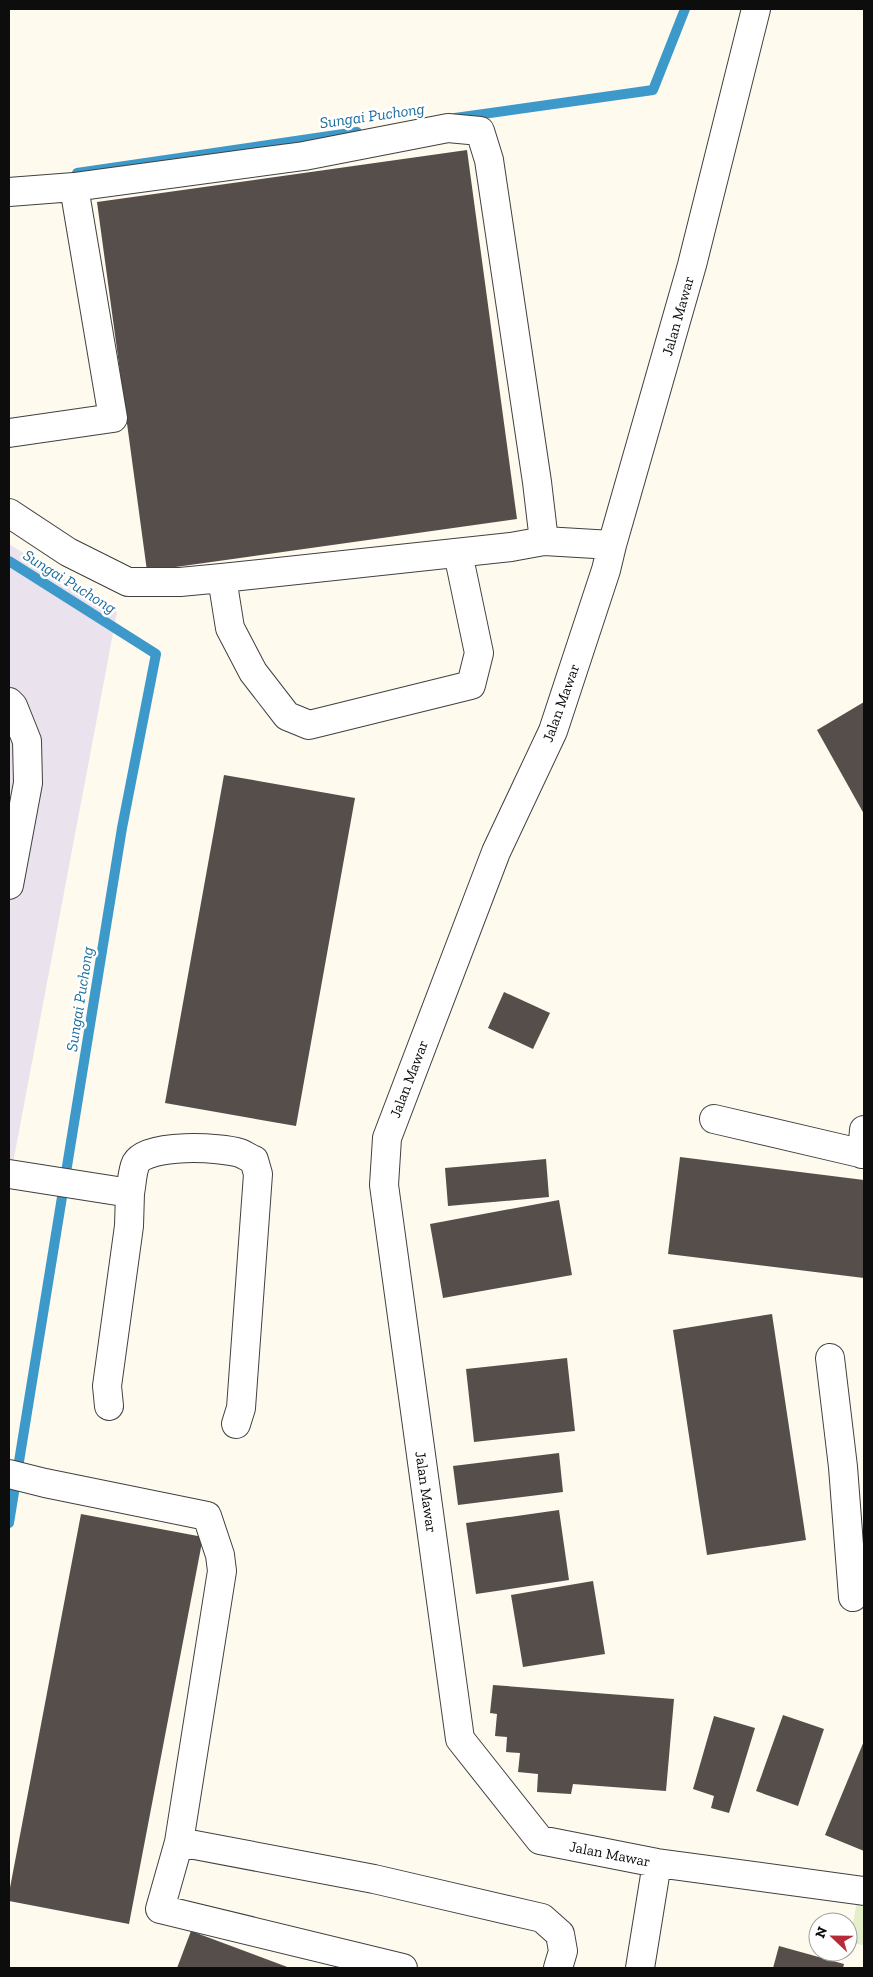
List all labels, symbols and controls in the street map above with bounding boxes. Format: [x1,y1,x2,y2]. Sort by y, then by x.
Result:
water label: Sungai Puchong [318,99,426,132]
street label: Jalan Mawar [658,274,698,358]
water label: Sungai Puchong [20,545,120,618]
street label: Jalan Mawar [539,661,583,745]
water label: Sungai Puchong [62,945,97,1053]
street label: Jalan Mawar [386,1037,432,1121]
street label: Jalan Mawar [411,1450,441,1534]
street label: Jalan Mawar [568,1837,652,1871]
north arrow [808,1912,858,1962]
text: N [812,1924,831,1940]

